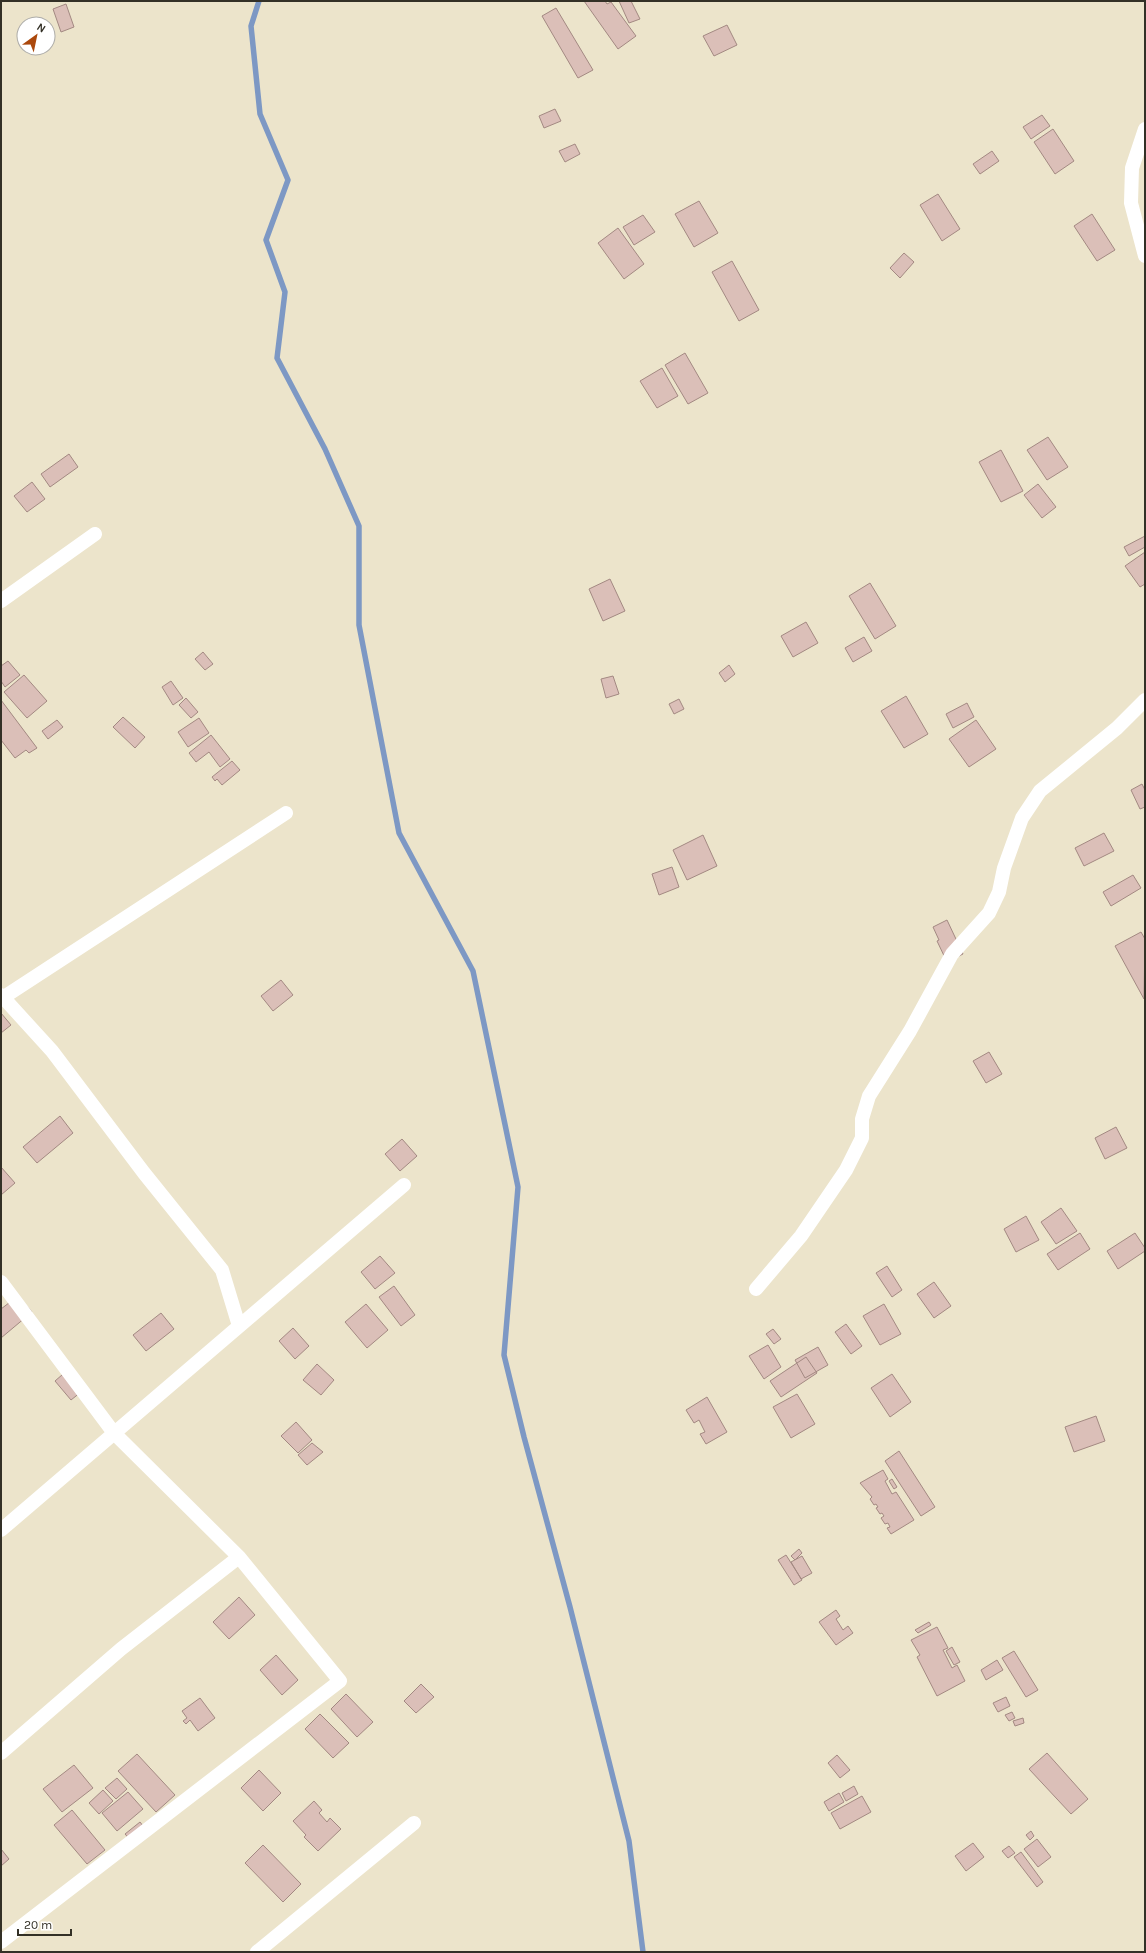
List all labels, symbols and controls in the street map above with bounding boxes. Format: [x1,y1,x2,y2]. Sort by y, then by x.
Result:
north arrow [16,16,56,56]
text: N [34,20,48,36]
scale bar [18,1911,71,1937]
text: 20 m [24,1918,52,1932]

